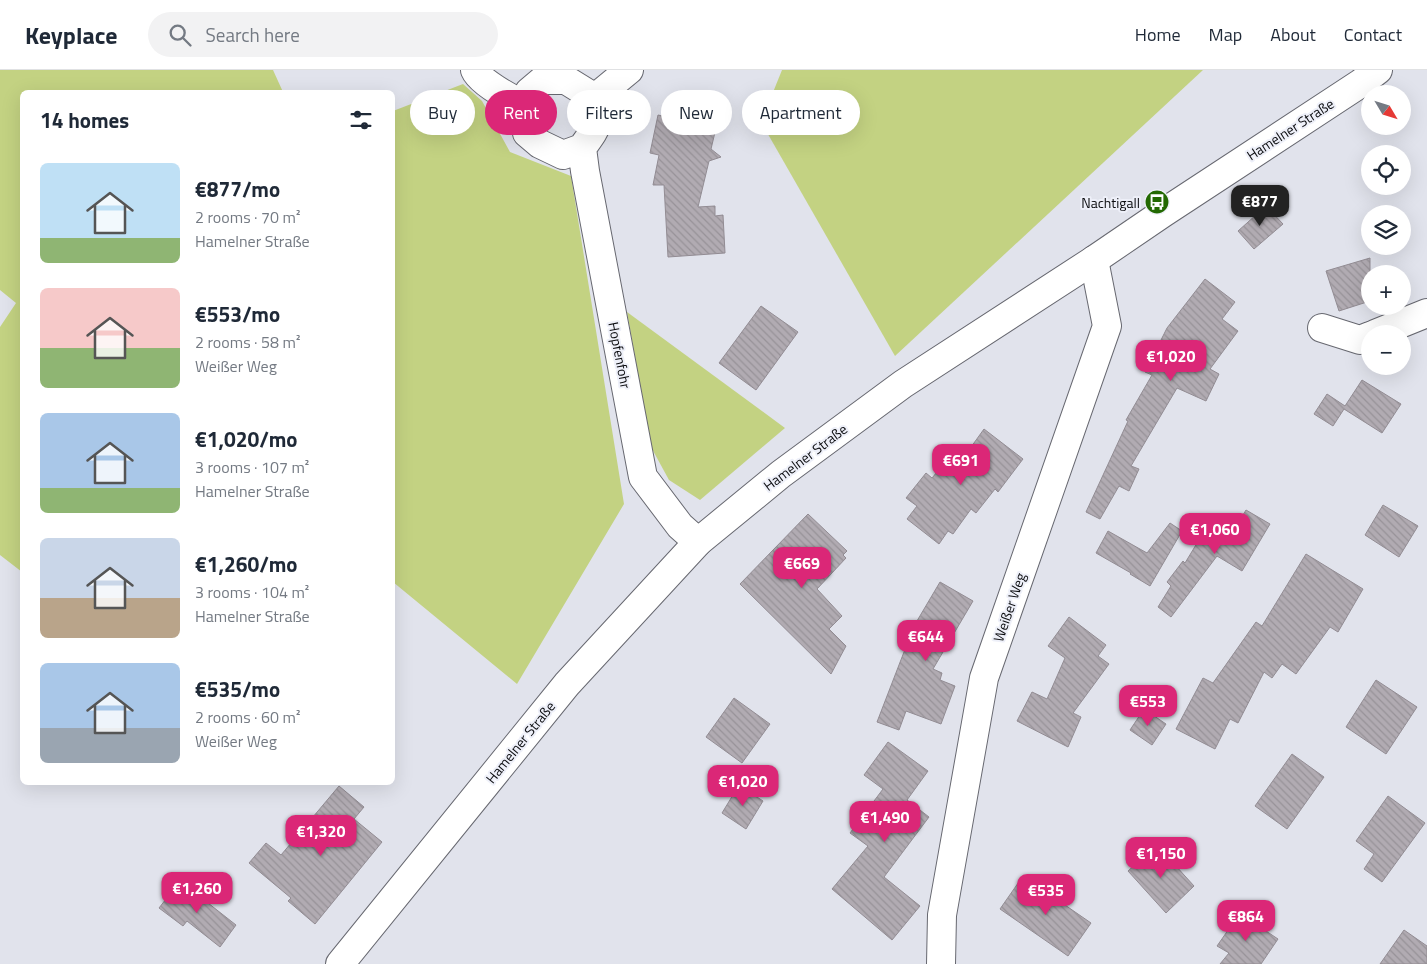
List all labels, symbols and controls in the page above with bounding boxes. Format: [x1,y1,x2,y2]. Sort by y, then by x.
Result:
search box [148,12,498,57]
text: Keyplace [25,17,118,53]
text: Search here [206,20,300,49]
icon: search [166,21,194,49]
text: Home [1135,21,1181,48]
text: Map [1209,21,1242,48]
text: About [1270,21,1316,48]
text: Contact [1344,21,1402,48]
north arrow [1361,85,1411,135]
map controls [1361,85,1411,375]
chip: Buy [410,90,475,135]
chip: Rent [485,90,557,135]
chip: Filters [567,90,651,135]
chip: New [661,90,732,135]
chip: Apartment [742,90,860,135]
street label: Hamelner Straße [1242,93,1338,165]
text: 14 homes [40,104,129,136]
icon: filters [347,106,375,134]
button: locate [1361,145,1411,195]
text: €877/mo [195,173,280,205]
icon: home [80,183,140,243]
pin: €877 [1230,184,1290,227]
bus stop icon: Nachtigall [1144,189,1170,215]
text: €877 [1242,189,1278,213]
place label: Nachtigall [1081,192,1140,213]
text: 2 rooms · 70 m² [195,205,300,229]
button: layers [1361,205,1411,255]
text: Hamelner Straße [195,229,310,253]
button: + [1361,265,1411,315]
text: €553/mo [195,298,280,330]
icon: home [80,308,140,368]
street label: Hopfenfohr [603,320,637,390]
button: − [1361,325,1411,375]
text: 2 rooms · 58 m² [195,330,300,354]
pin: €1,020 [1130,340,1212,382]
text: €1,020 [1146,344,1196,368]
text: Weißer Weg [195,354,277,378]
street label: Hamelner Straße [759,418,851,496]
text: €1,020/mo [195,423,297,455]
icon: home [80,433,140,493]
pin: €691 [931,444,991,486]
text: €691 [943,448,979,472]
text: 3 rooms · 107 m² [195,455,309,479]
text: Hamelner Straße [195,479,310,503]
pin: €1,060 [1174,512,1256,555]
text: €1,060 [1190,517,1240,541]
pin: €669 [772,546,832,589]
text: €1,260/mo [195,548,297,580]
text: €669 [784,551,820,575]
icon: home [80,558,140,618]
street label: Weißer Weg [987,570,1031,644]
text: 3 rooms · 104 m² [195,580,309,604]
text: Hamelner Straße [195,604,310,628]
pin: €644 [896,620,956,662]
text: €644 [908,624,944,648]
text: €535/mo [195,673,280,705]
icon: home [80,683,140,743]
pin: €553 [1118,684,1178,727]
text: €553 [1130,689,1166,713]
street label: Hamelner Straße [480,696,560,788]
text: 2 rooms · 60 m² [195,705,300,729]
text: Weißer Weg [195,729,277,753]
pin: €1,020 [702,764,784,807]
text: €1,020 [718,769,768,793]
pin: €1,490 [844,800,926,843]
text: €1,490 [860,805,910,829]
pin: €1,320 [280,814,362,857]
text: €1,320 [296,819,346,843]
pin: €1,150 [1120,836,1202,879]
text: €1,150 [1136,841,1186,865]
pin: €1,260 [156,872,238,914]
pin: €535 [1016,874,1076,916]
text: €1,260 [172,876,222,900]
text: €535 [1028,878,1064,902]
pin: €864 [1216,900,1276,942]
text: €864 [1228,904,1264,928]

